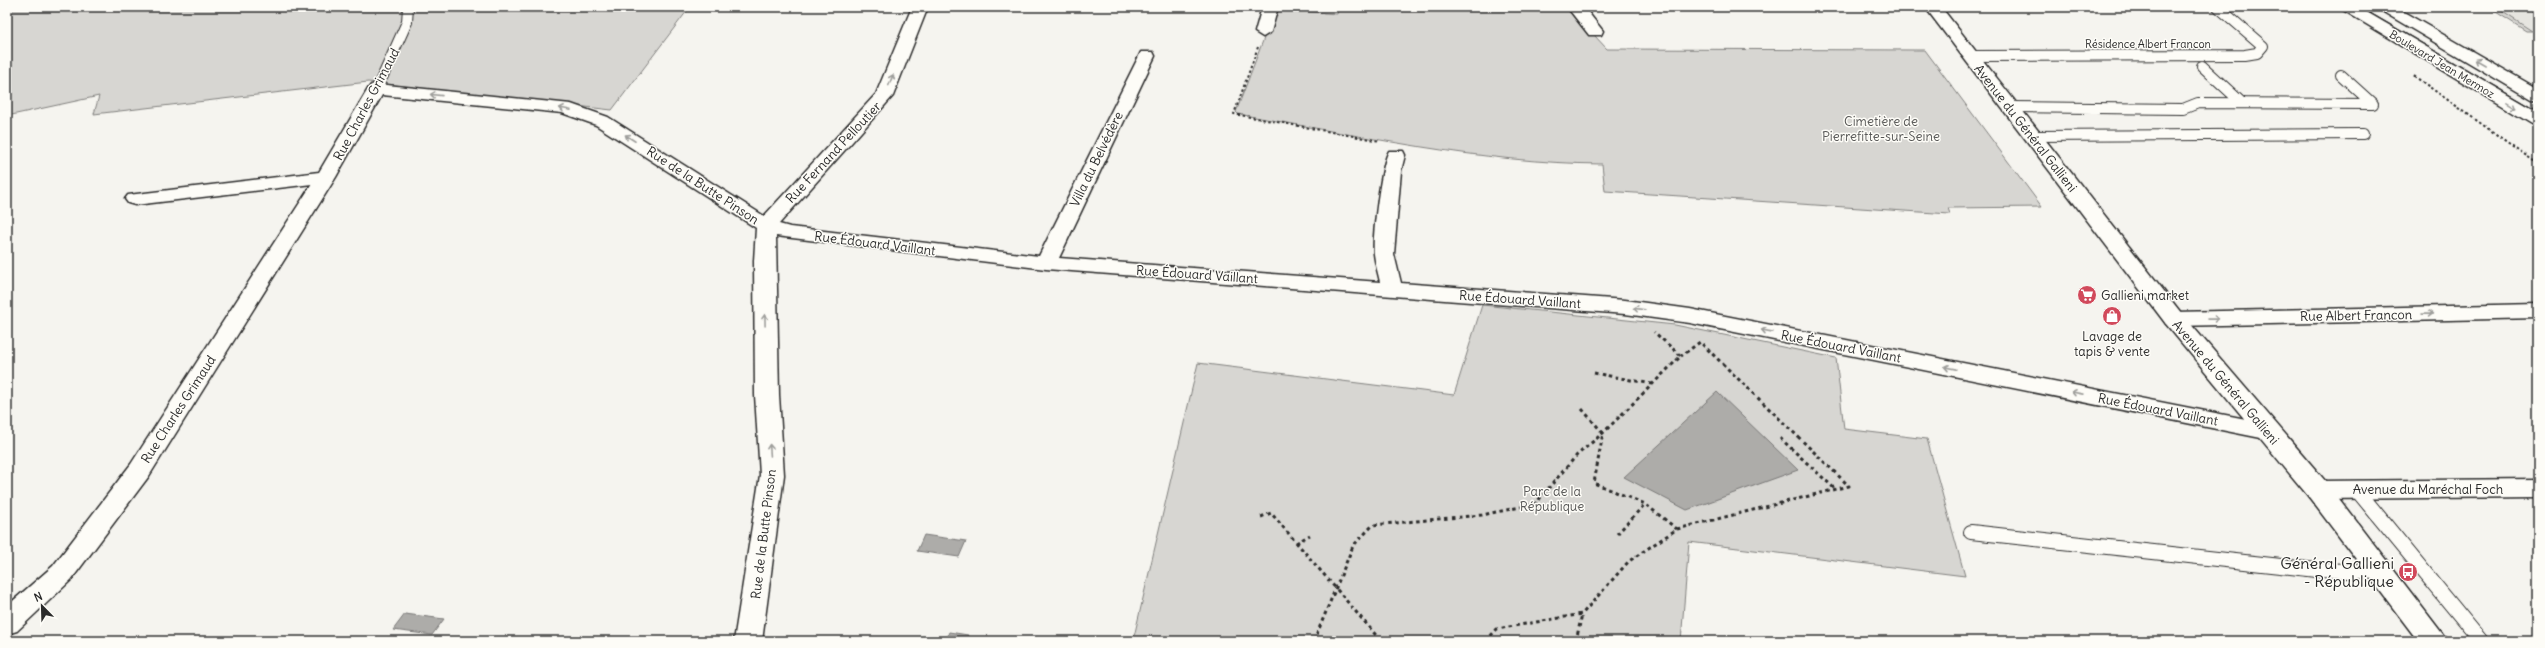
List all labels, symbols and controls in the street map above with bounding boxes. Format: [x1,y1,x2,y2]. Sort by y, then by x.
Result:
street label: Boulevard Jean Mermoz [2387,27,2497,101]
street label: Résidence Albert Francon [2085,37,2211,51]
street label: Rue Charles Grimaud [330,45,403,163]
one-way arrow [2474,58,2486,66]
street label: Avenue du Général Gallieni [1970,61,2081,196]
one-way arrow [888,74,895,86]
one-way arrow [430,91,443,99]
street label: Rue Fernand Pelloutier [782,98,885,207]
one-way arrow [2506,102,2518,110]
one-way arrow [559,104,572,112]
street label: Villa du Belvédère [1066,109,1127,210]
park label: Cimetière de Pierrefitte-sur-Seine [1822,113,1940,145]
one-way arrow [624,134,636,142]
street label: Rue de la Butte Pinson [643,143,763,228]
street label: Rue Édouard Vaillant [813,227,937,259]
street label: Rue Édouard Vaillant [1135,261,1259,287]
supermarket icon: Gallieni market [2076,284,2098,306]
street label: Rue Édouard Vaillant [1458,286,1582,312]
place label: Gallieni market [2101,287,2190,304]
one-way arrow [1633,305,1646,313]
shop icon: Lavage de tapis & vente [2101,305,2123,327]
street label: Rue Albert Francon [2300,306,2413,325]
one-way arrow [2420,310,2433,317]
one-way arrow [761,314,769,327]
one-way arrow [2206,315,2219,322]
street label: Avenue du Général Gallieni [2168,317,2283,448]
street label: Rue Édouard Vaillant [1779,326,1903,367]
one-way arrow [1761,327,1774,335]
place label: Lavage de tapis & vente [2074,328,2150,360]
street label: Rue Charles Grimaud [137,352,220,466]
one-way arrow [1944,363,1957,371]
one-way arrow [2071,389,2084,397]
street label: Rue Édouard Vaillant [2096,389,2220,430]
one-way arrow [767,444,774,457]
street label: Rue de la Butte Pinson [747,468,780,600]
street label: Avenue du Maréchal Foch [2353,481,2504,498]
park label: Parc de la République [1520,483,1584,515]
place label: Général Gallieni - République [2280,553,2394,591]
bus stop icon: Général Gallieni - République [2397,561,2419,583]
north arrow [22,586,62,626]
text: N [32,589,44,605]

